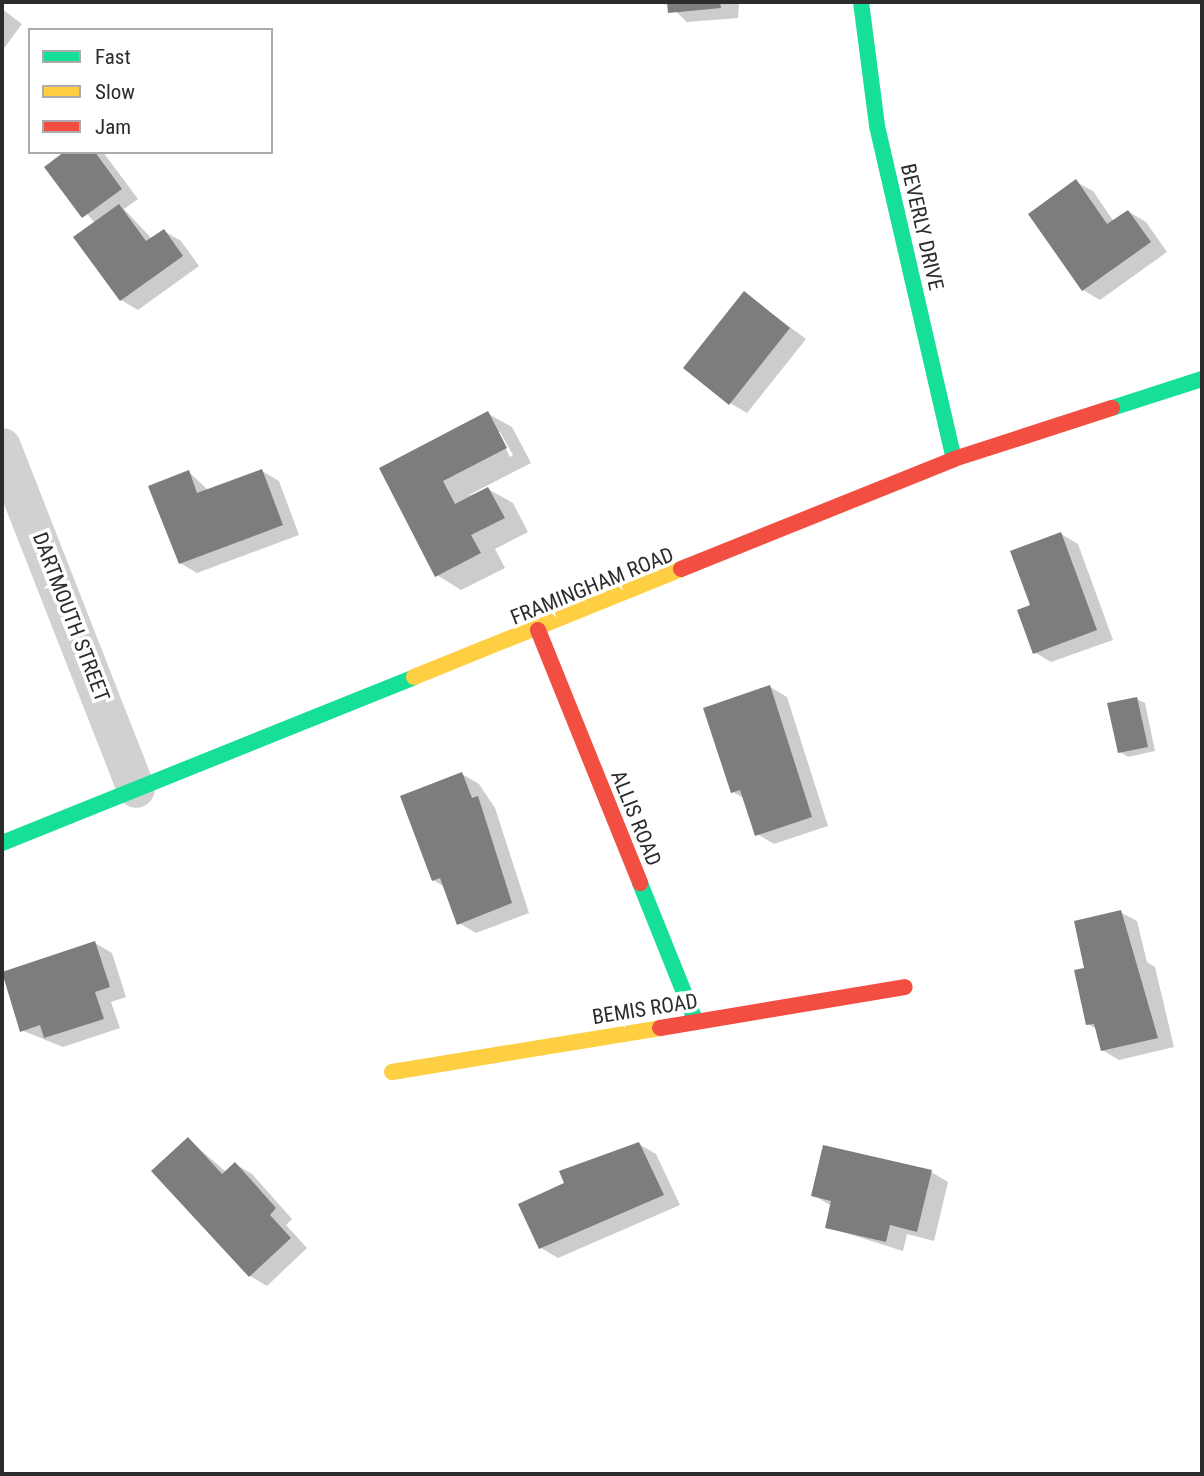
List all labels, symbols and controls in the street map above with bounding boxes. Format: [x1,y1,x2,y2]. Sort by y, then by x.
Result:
legend [28,28,273,154]
text: Fast [95,45,131,69]
text: Slow [95,80,135,104]
text: Jam [95,115,131,139]
street label: BEVERLY DRIVE [895,161,949,293]
street label: DARTMOUTH STREET [27,529,115,705]
street label: FRAMINGHAM ROAD [507,542,677,630]
street label: ALLIS ROAD [605,767,667,869]
street label: BEMIS ROAD [590,988,700,1030]

